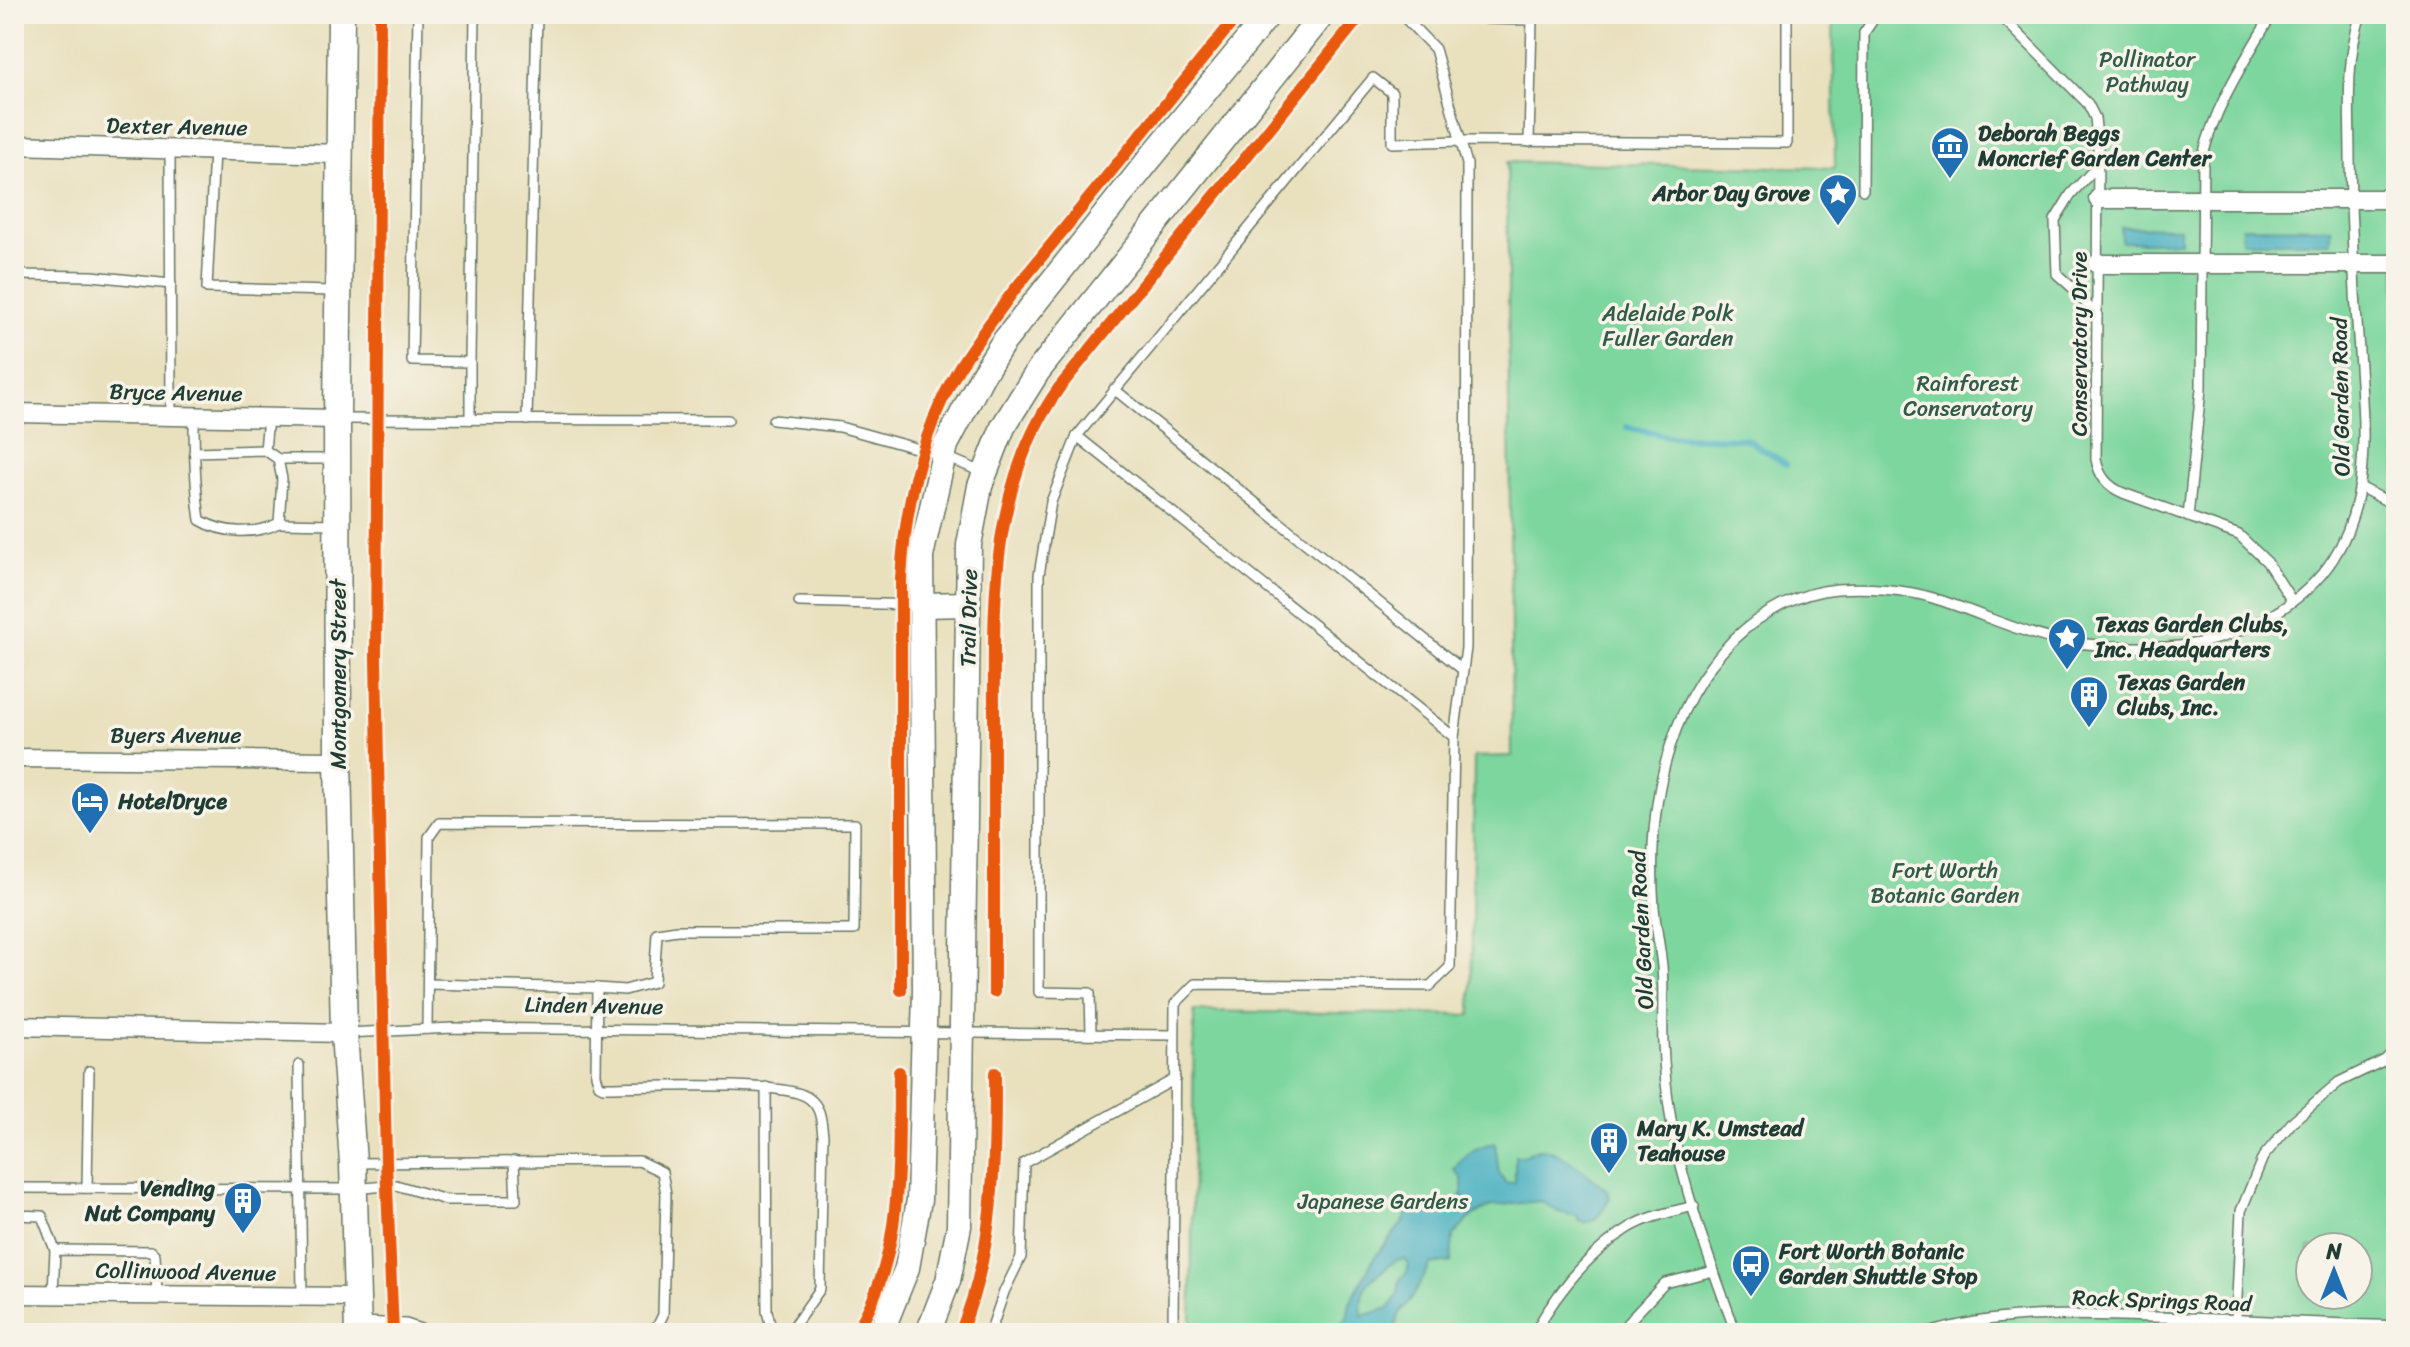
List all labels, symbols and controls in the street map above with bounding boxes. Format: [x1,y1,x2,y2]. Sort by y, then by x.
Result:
park label: Pollinator Pathway [2099,40,2197,104]
street label: Dexter Avenue [106,106,248,147]
place label: Deborah Beggs Moncrief Garden Center [1977,114,2213,178]
museum icon: Deborah Beggs Moncrief Garden Center [1929,125,1971,180]
place icon: Arbor Day Grove [1817,172,1859,227]
place label: Arbor Day Grove [1651,174,1811,213]
street label: Conservatory Drive [2060,251,2099,436]
park label: Adelaide Polk Fuller Garden [1601,294,1734,358]
street label: Old Garden Road [2320,316,2361,477]
park label: Rainforest Conservatory [1903,364,2033,428]
street label: Bryce Avenue [109,372,243,413]
street label: Trail Drive [948,569,989,667]
street label: Montgomery Street [319,578,358,769]
place label: Texas Garden Clubs, Inc. Headquarters [2094,605,2289,669]
place icon: Texas Garden Clubs, Inc. Headquarters [2046,616,2088,671]
place label: Texas Garden Clubs, Inc. [2116,663,2245,727]
building icon: Texas Garden Clubs, Inc. [2068,674,2110,729]
street label: Byers Avenue [110,716,242,755]
hotel icon: HotelDryce [69,780,111,835]
place label: HotelDryce [117,782,228,821]
street label: Old Garden Road [1618,848,1665,1010]
park label: Fort Worth Botanic Garden [1871,851,2020,915]
street label: Linden Avenue [524,985,664,1026]
place label: Mary K. Umstead Teahouse [1636,1109,1805,1173]
building icon: Mary K. Umstead Teahouse [1588,1120,1630,1175]
place label: Vending Nut Company [84,1169,216,1233]
building icon: Vending Nut Company [222,1180,264,1235]
park label: Japanese Gardens [1297,1182,1469,1221]
north arrow [2294,1231,2374,1311]
place label: Fort Worth Botanic Garden Shuttle Stop [1778,1232,1978,1296]
text: N [2325,1232,2342,1271]
bus stop icon: Fort Worth Botanic Garden Shuttle Stop [1730,1243,1772,1298]
street label: Collinwood Avenue [95,1250,277,1293]
street label: Rock Springs Road [2072,1278,2254,1323]

